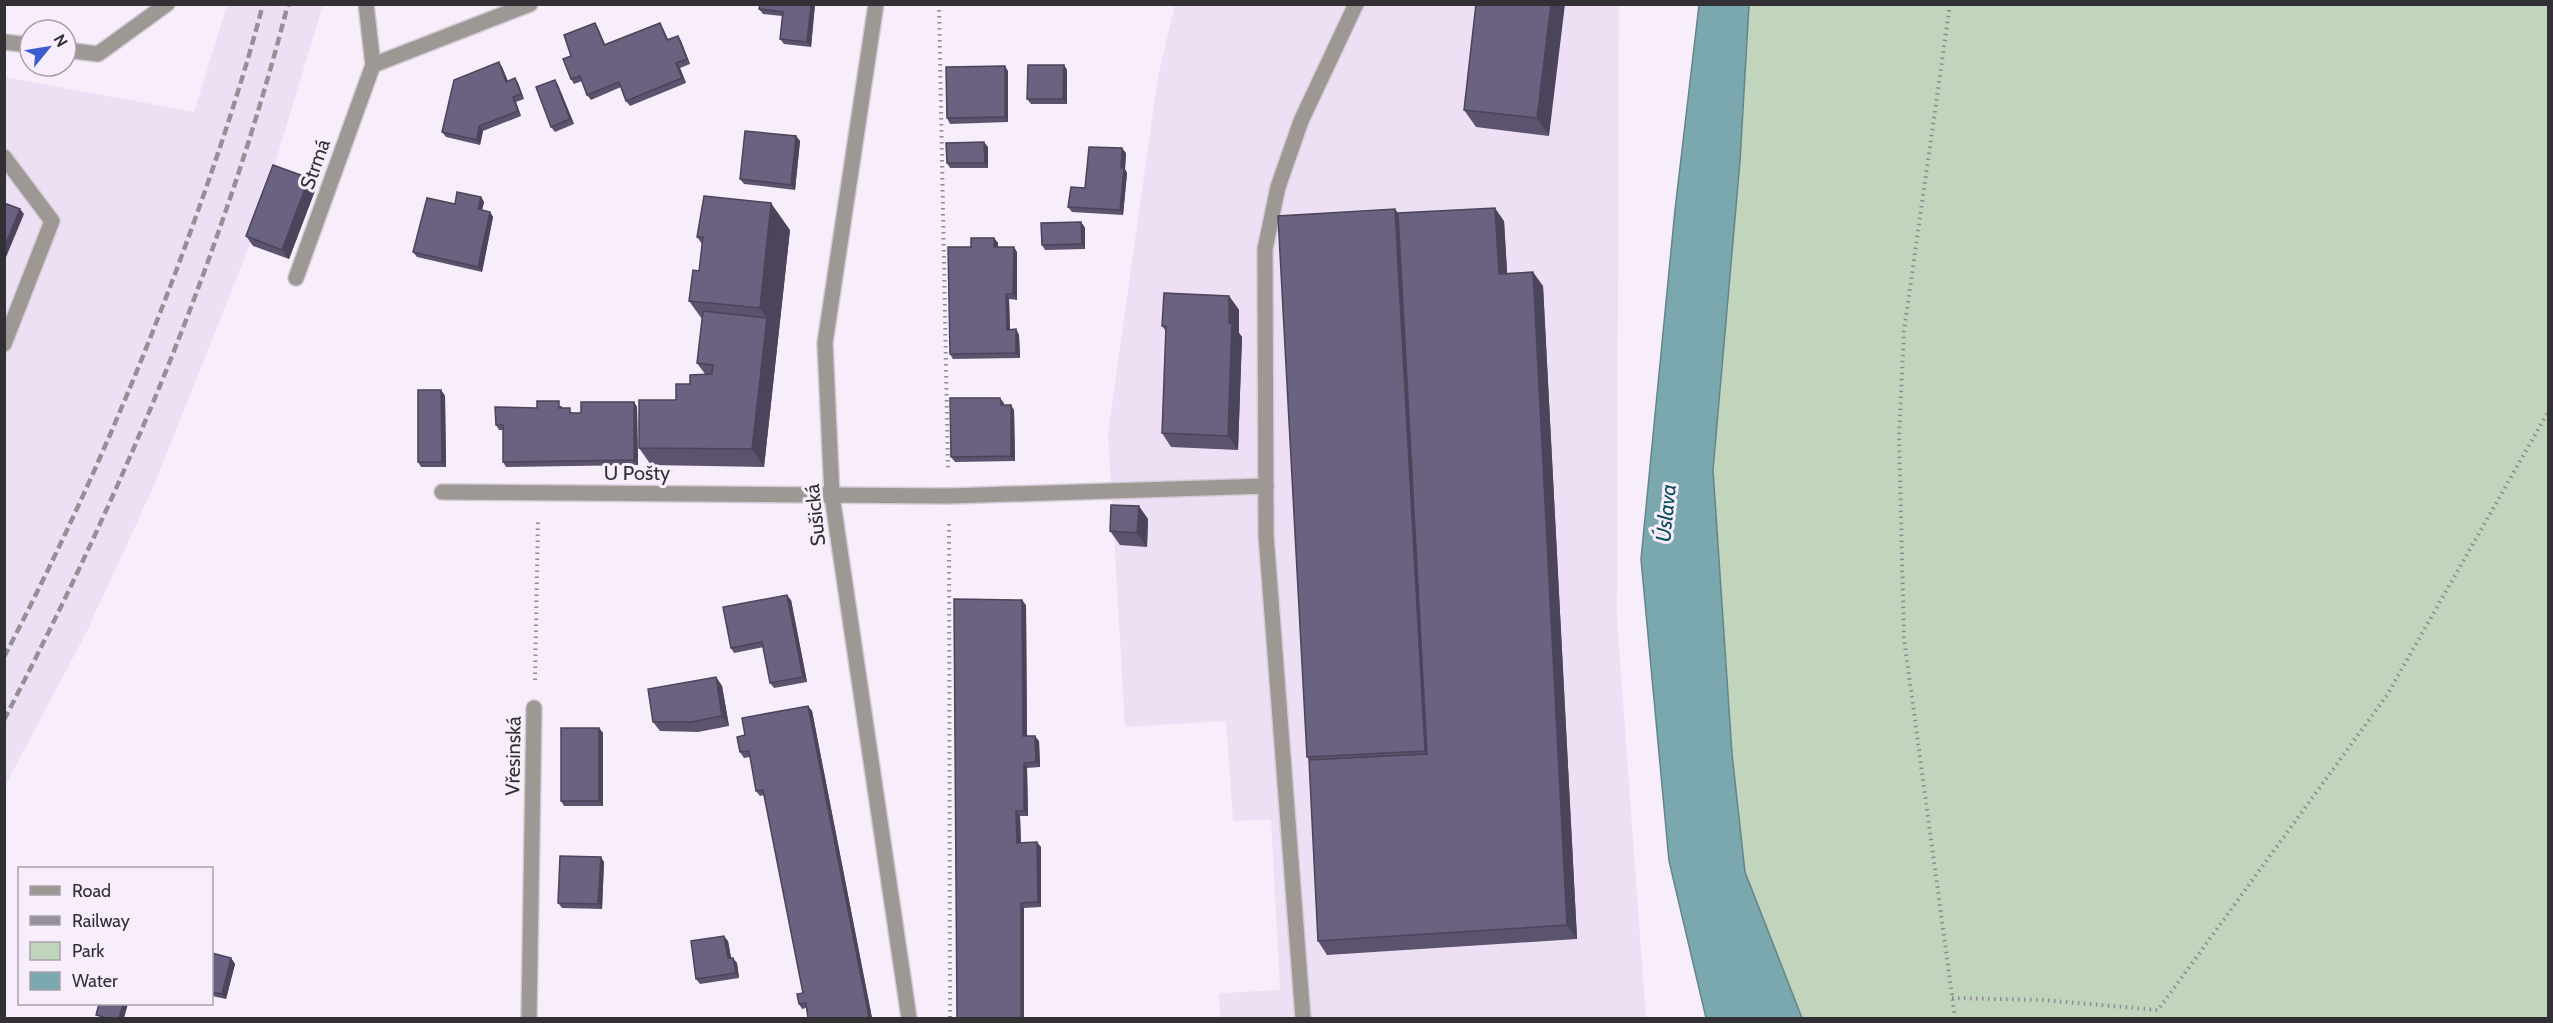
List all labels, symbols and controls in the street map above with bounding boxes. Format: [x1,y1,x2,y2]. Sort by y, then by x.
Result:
north arrow [18,18,78,78]
text: N [50,31,72,50]
street label: Strmá [295,135,335,192]
street label: U Pošty [604,461,670,485]
street label: Sušická [800,482,830,547]
water label: Úslava [1649,482,1681,543]
street label: Vřesinská [500,716,526,796]
legend [18,867,213,1005]
text: Road [72,880,111,902]
text: Railway [72,910,130,932]
text: Park [72,940,105,962]
text: Water [72,970,118,992]

